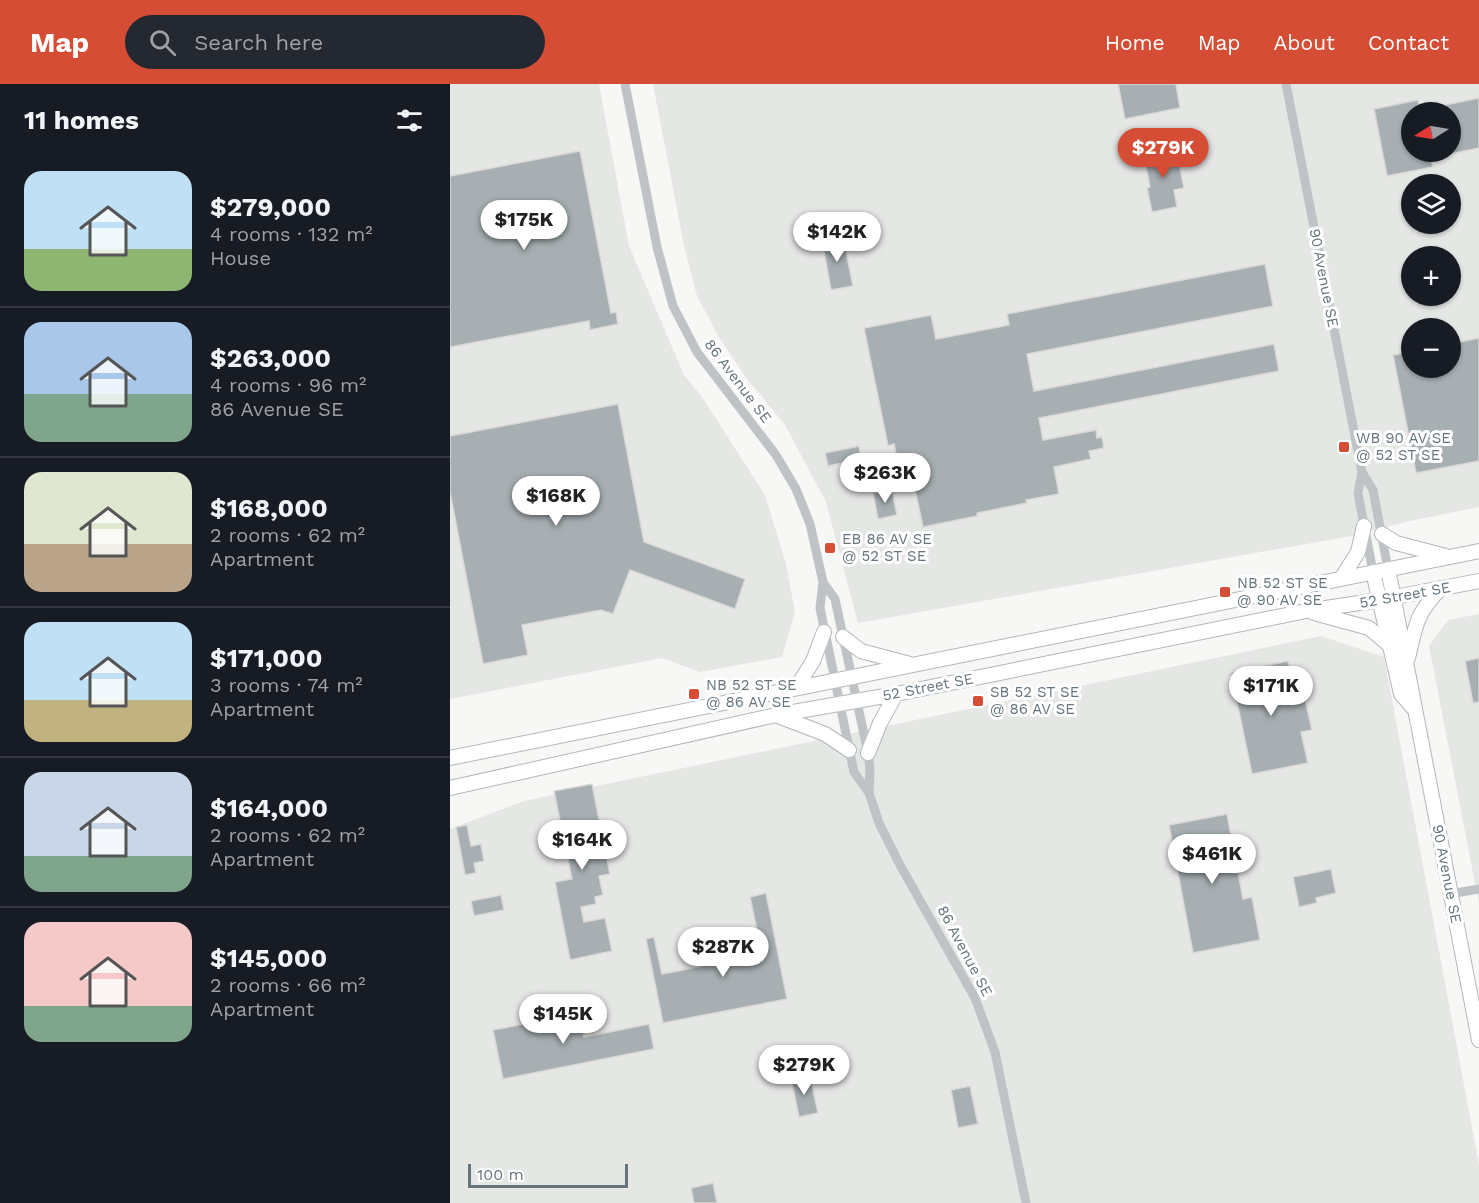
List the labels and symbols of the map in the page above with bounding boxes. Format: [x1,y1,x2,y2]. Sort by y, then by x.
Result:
north arrow [1401,102,1461,162]
pin: $279K [1121,128,1205,179]
pin: $175K [482,200,566,251]
pin: $142K [795,212,879,263]
street label: 90 Avenue SE [1306,227,1342,329]
street label: 86 Avenue SE [701,336,775,426]
place label: WB 90 AV SE @ 52 ST SE [1356,429,1451,464]
marker: WB 90 AV SE @ 52 ST SE [1337,440,1351,454]
pin: $263K [843,453,927,504]
pin: $168K [514,476,598,527]
place label: EB 86 AV SE @ 52 ST SE [842,530,932,565]
marker: EB 86 AV SE @ 52 ST SE [823,541,837,555]
place label: NB 52 ST SE @ 90 AV SE [1237,574,1328,609]
street label: 52 Street SE [1358,578,1452,612]
marker: NB 52 ST SE @ 90 AV SE [1218,585,1232,599]
pin: $171K [1229,666,1313,717]
street label: 52 Street SE [881,669,975,705]
place label: NB 52 ST SE @ 86 AV SE [706,676,797,711]
place label: SB 52 ST SE @ 86 AV SE [990,683,1079,718]
marker: NB 52 ST SE @ 86 AV SE [687,687,701,701]
marker: SB 52 ST SE @ 86 AV SE [971,694,985,708]
pin: $164K [540,820,624,871]
street label: 90 Avenue SE [1429,823,1465,925]
pin: $461K [1170,834,1254,885]
street label: 86 Avenue SE [934,903,996,999]
pin: $287K [681,927,765,978]
pin: $145K [521,994,605,1045]
pin: $279K [762,1045,846,1096]
scale bar [468,1161,628,1188]

